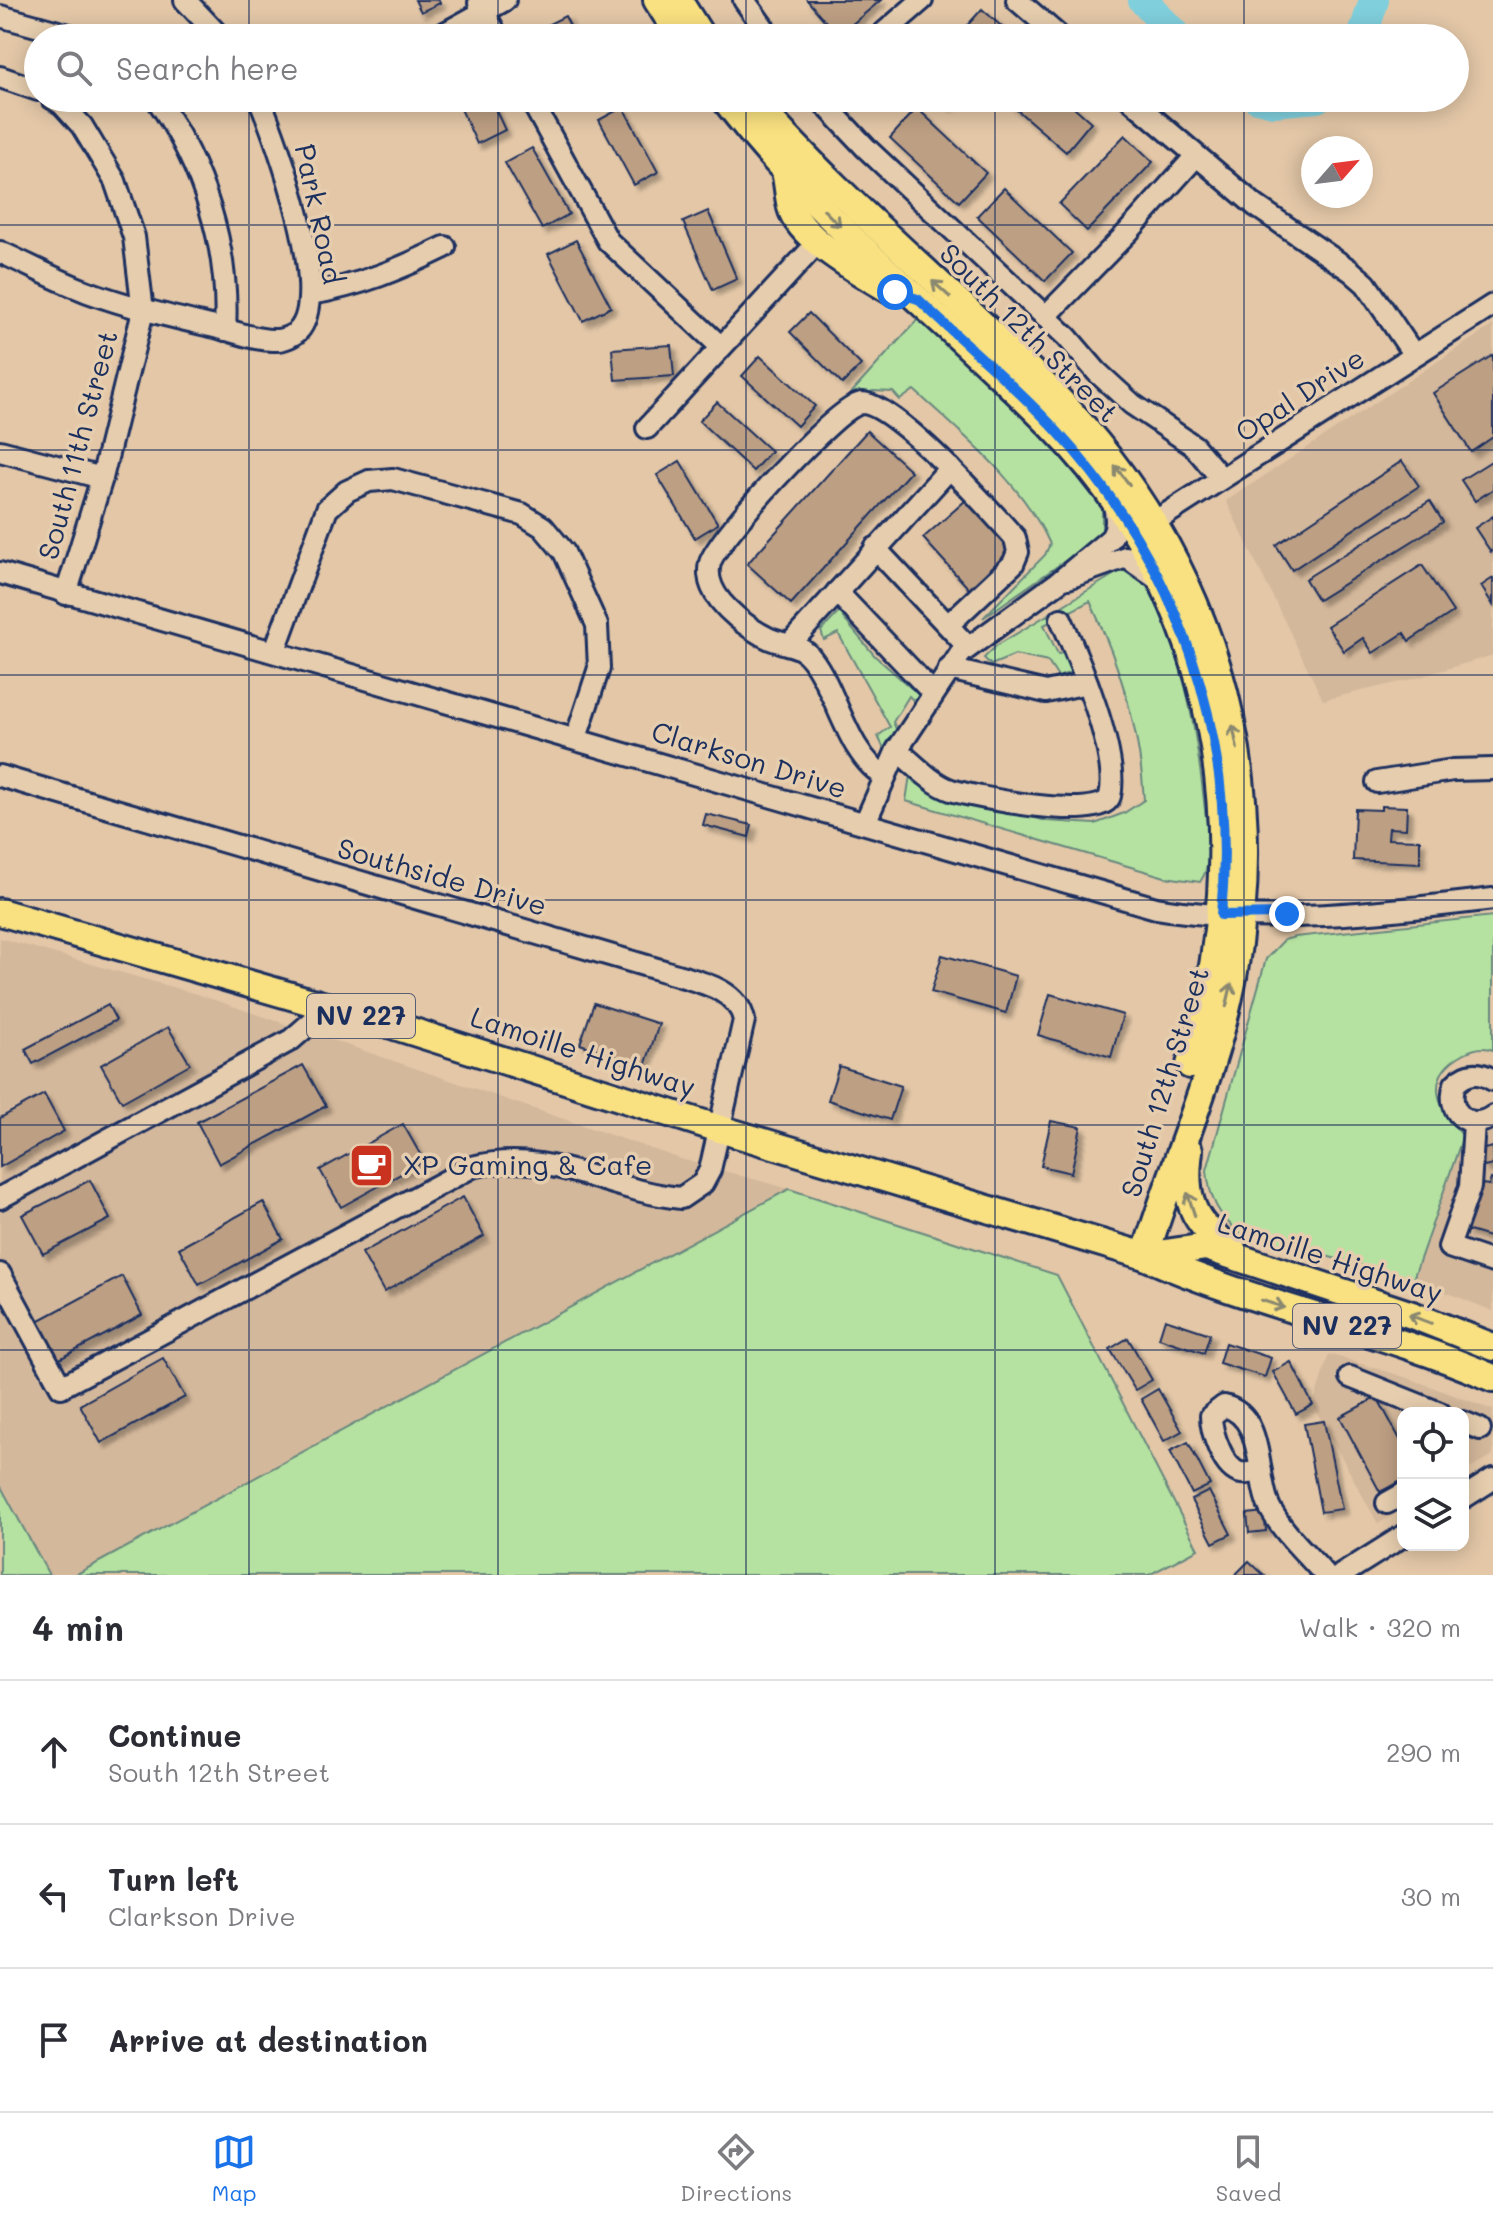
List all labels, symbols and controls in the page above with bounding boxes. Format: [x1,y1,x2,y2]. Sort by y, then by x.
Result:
search box [24,24,1469,112]
icon: search [52,46,96,90]
text: Search here [116,48,299,88]
north arrow [1301,136,1373,208]
street label: Park Road [288,141,352,287]
one-way arrow [822,208,841,227]
street label: South 12th Street [932,235,1127,430]
route start [877,274,913,310]
one-way arrow [931,279,951,298]
street label: South 11th Street [29,326,125,563]
street label: Opal Drive [1228,339,1371,449]
one-way arrow [1114,465,1131,486]
street label: Clarkson Drive [647,712,851,806]
one-way arrow [1227,725,1242,750]
street label: Southside Drive [333,829,551,923]
route end [1269,896,1305,932]
street label: South 12th Street [1112,962,1216,1201]
one-way arrow [1222,983,1237,1008]
road number: NV 227 [307,994,415,1038]
street label: Lamoille Highway [466,998,700,1104]
cafe icon: XP Gaming & Cafe [348,1141,396,1189]
place label: XP Gaming & Cafe [403,1146,652,1182]
one-way arrow [1183,1192,1198,1218]
street label: Lamoille Highway [1213,1204,1447,1310]
one-way arrow [1260,1298,1285,1313]
road number: NV 227 [1293,1304,1401,1348]
one-way arrow [1408,1310,1433,1325]
map controls [1397,1407,1469,1551]
button: locate [1397,1407,1469,1479]
button: layers [1397,1479,1469,1551]
text: 4 min [32,1605,124,1650]
text: Walk · 320 m [1299,1610,1461,1644]
text: Continue [108,1715,241,1755]
icon: ahead [32,1730,76,1774]
text: 290 m [1386,1735,1461,1769]
text: South 12th Street [108,1755,330,1789]
text: Turn left [108,1859,239,1899]
icon: left [32,1874,76,1918]
text: 30 m [1401,1879,1461,1913]
text: Clarkson Drive [108,1899,296,1933]
icon: arrive [32,2018,76,2062]
text: Arrive at destination [108,2020,428,2060]
tab: Map [212,2130,257,2207]
tab: Directions [680,2130,792,2207]
tab: Saved [1216,2130,1281,2207]

